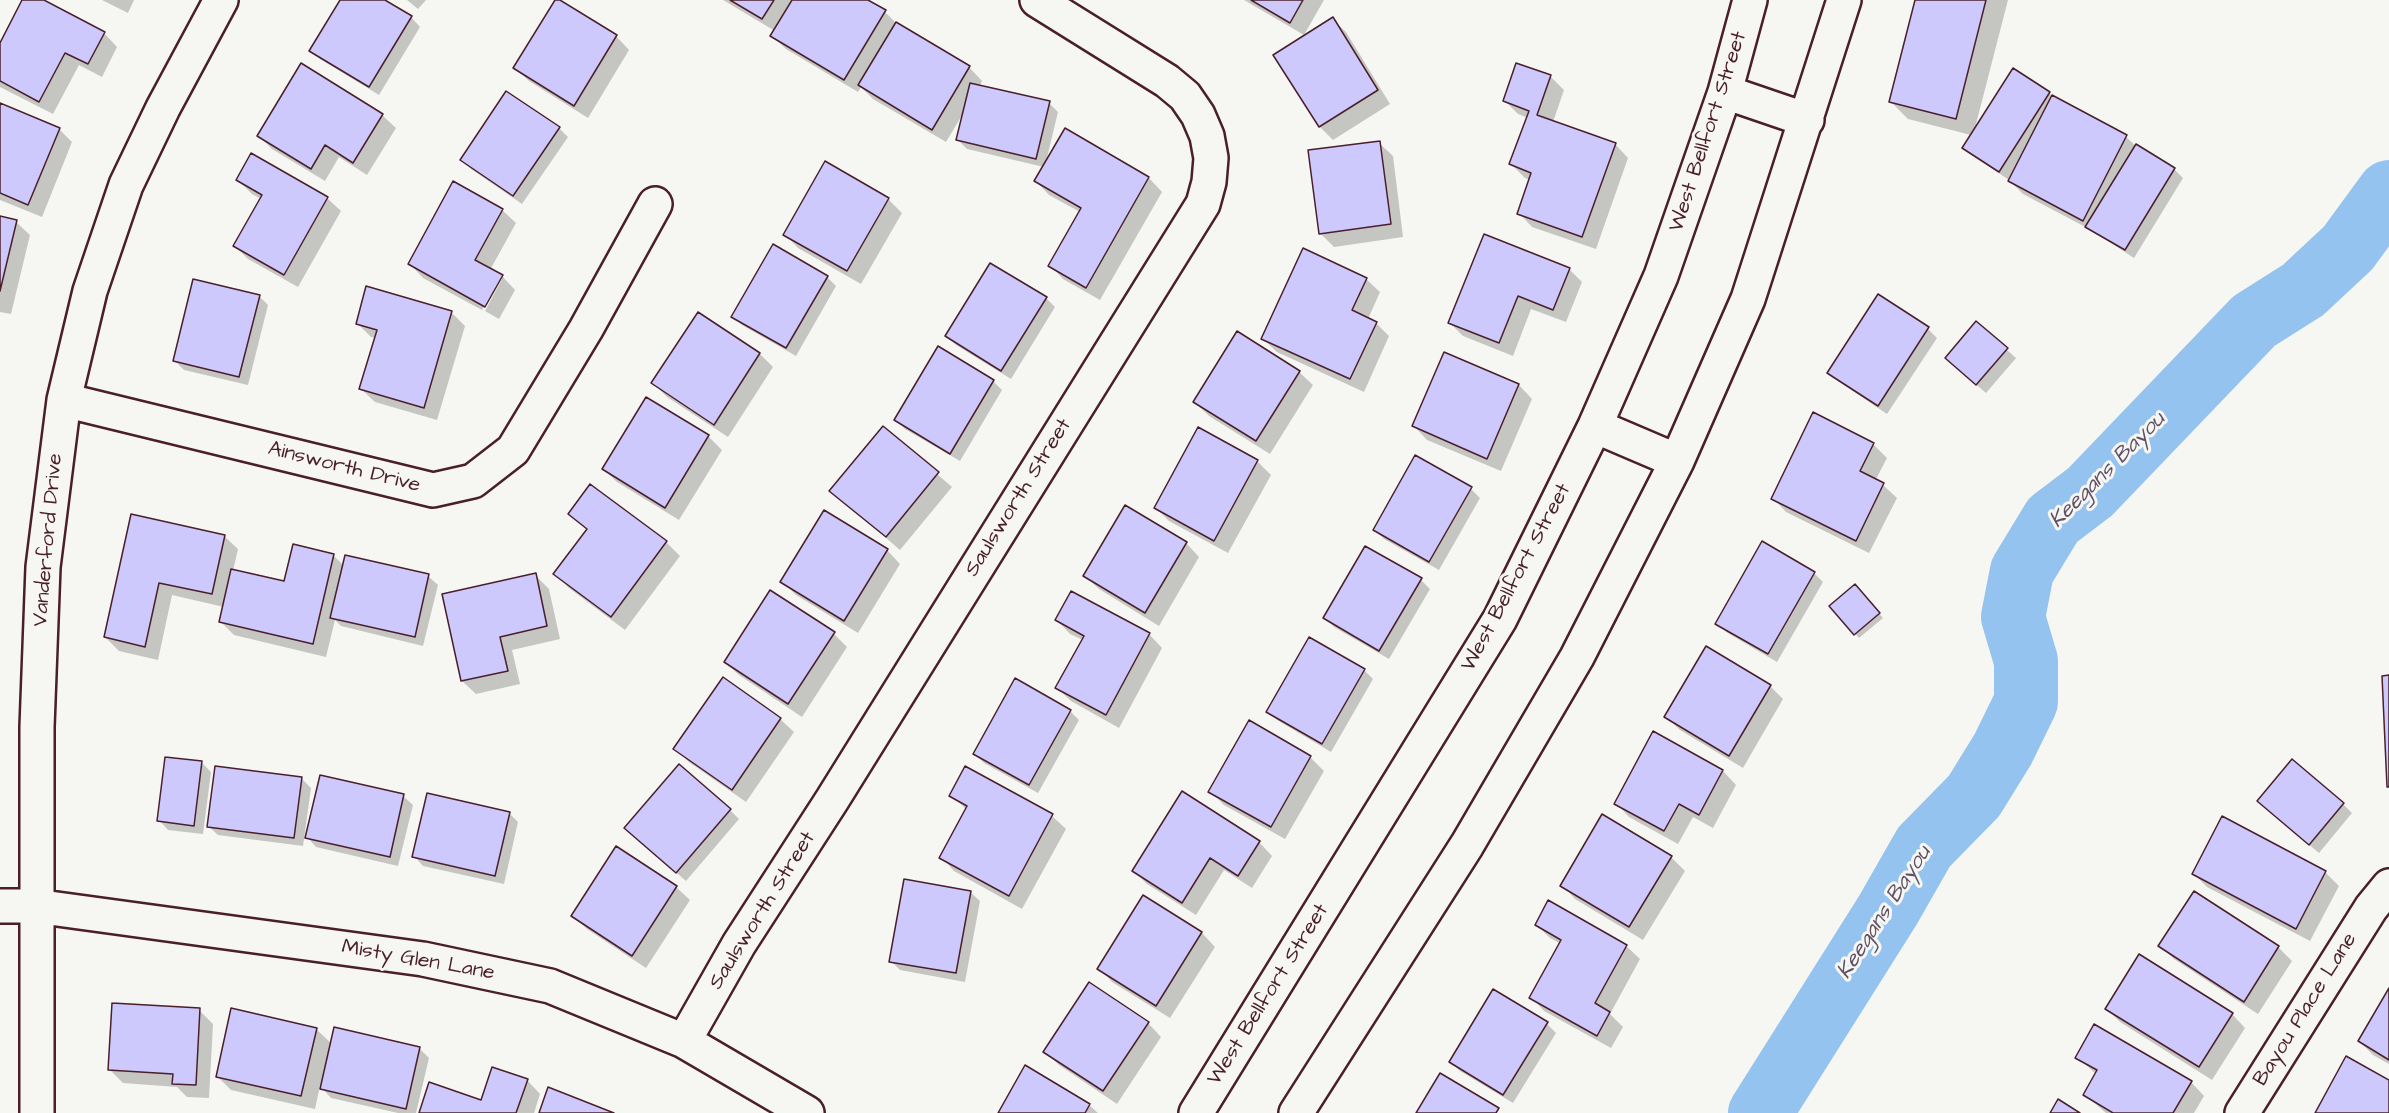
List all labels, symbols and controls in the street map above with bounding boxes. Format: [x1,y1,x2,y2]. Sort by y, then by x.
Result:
street label: West Bellfort Street [1665,29,1753,235]
water label: Keegans Bayou [2045,408,2171,534]
street label: Saulsworth Street [960,415,1078,581]
street label: Ainsworth Drive [265,437,423,499]
street label: Vanderford Drive [29,452,69,628]
street label: West Bellfort Street [1457,480,1577,676]
street label: Saulsworth Street [704,828,822,994]
water label: Keegans Bayou [1832,842,1938,984]
street label: West Bellfort Street [1203,900,1335,1090]
street label: Bayou Place Lane [2249,929,2363,1091]
street label: Misty Glen Lane [340,935,496,987]

